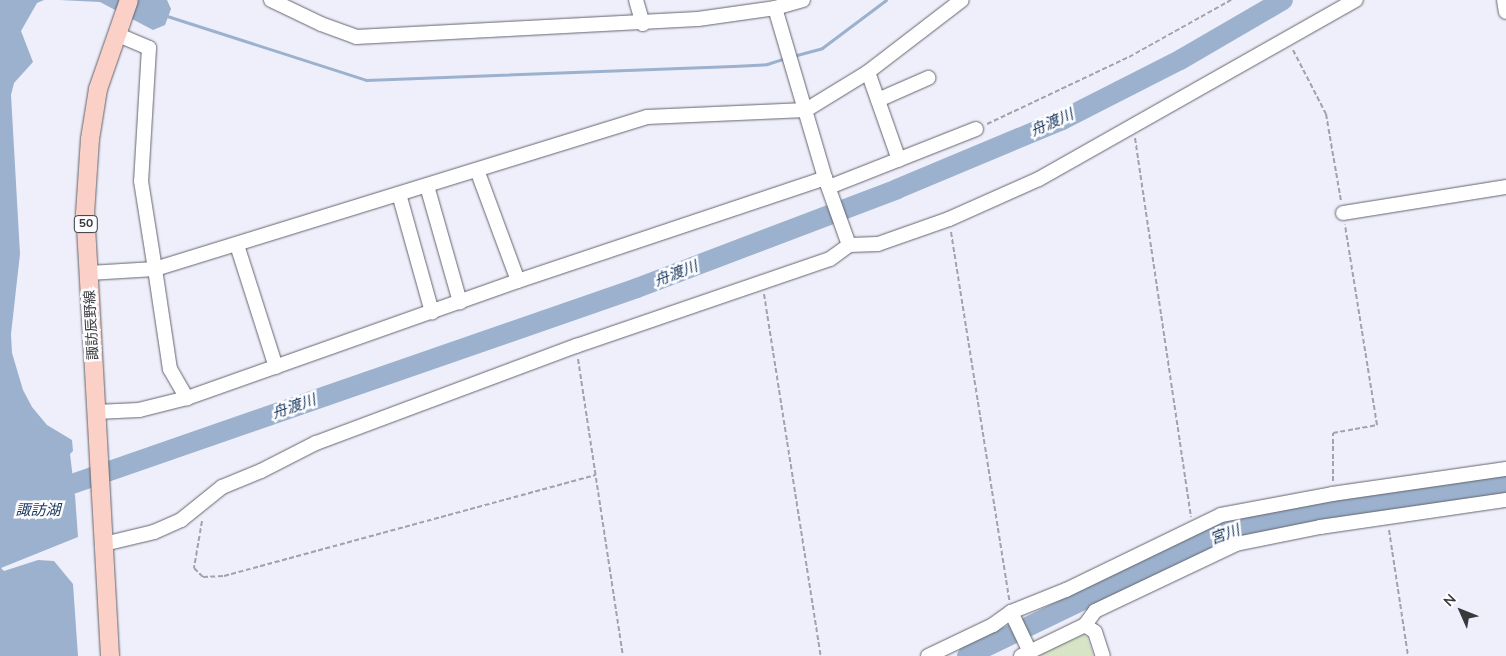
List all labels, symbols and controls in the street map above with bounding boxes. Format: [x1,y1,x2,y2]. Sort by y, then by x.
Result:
water label: 舟渡川 [1028,106,1076,140]
road number: 50 [74,214,98,233]
water label: 舟渡川 [652,258,700,290]
street label: 諏訪辰野線 [82,290,102,360]
water label: 舟渡川 [270,391,318,423]
water label: 諏訪湖 [16,502,60,520]
water label: 宮川 [1208,521,1242,549]
north arrow [1436,586,1486,636]
text: N [1439,590,1460,611]

